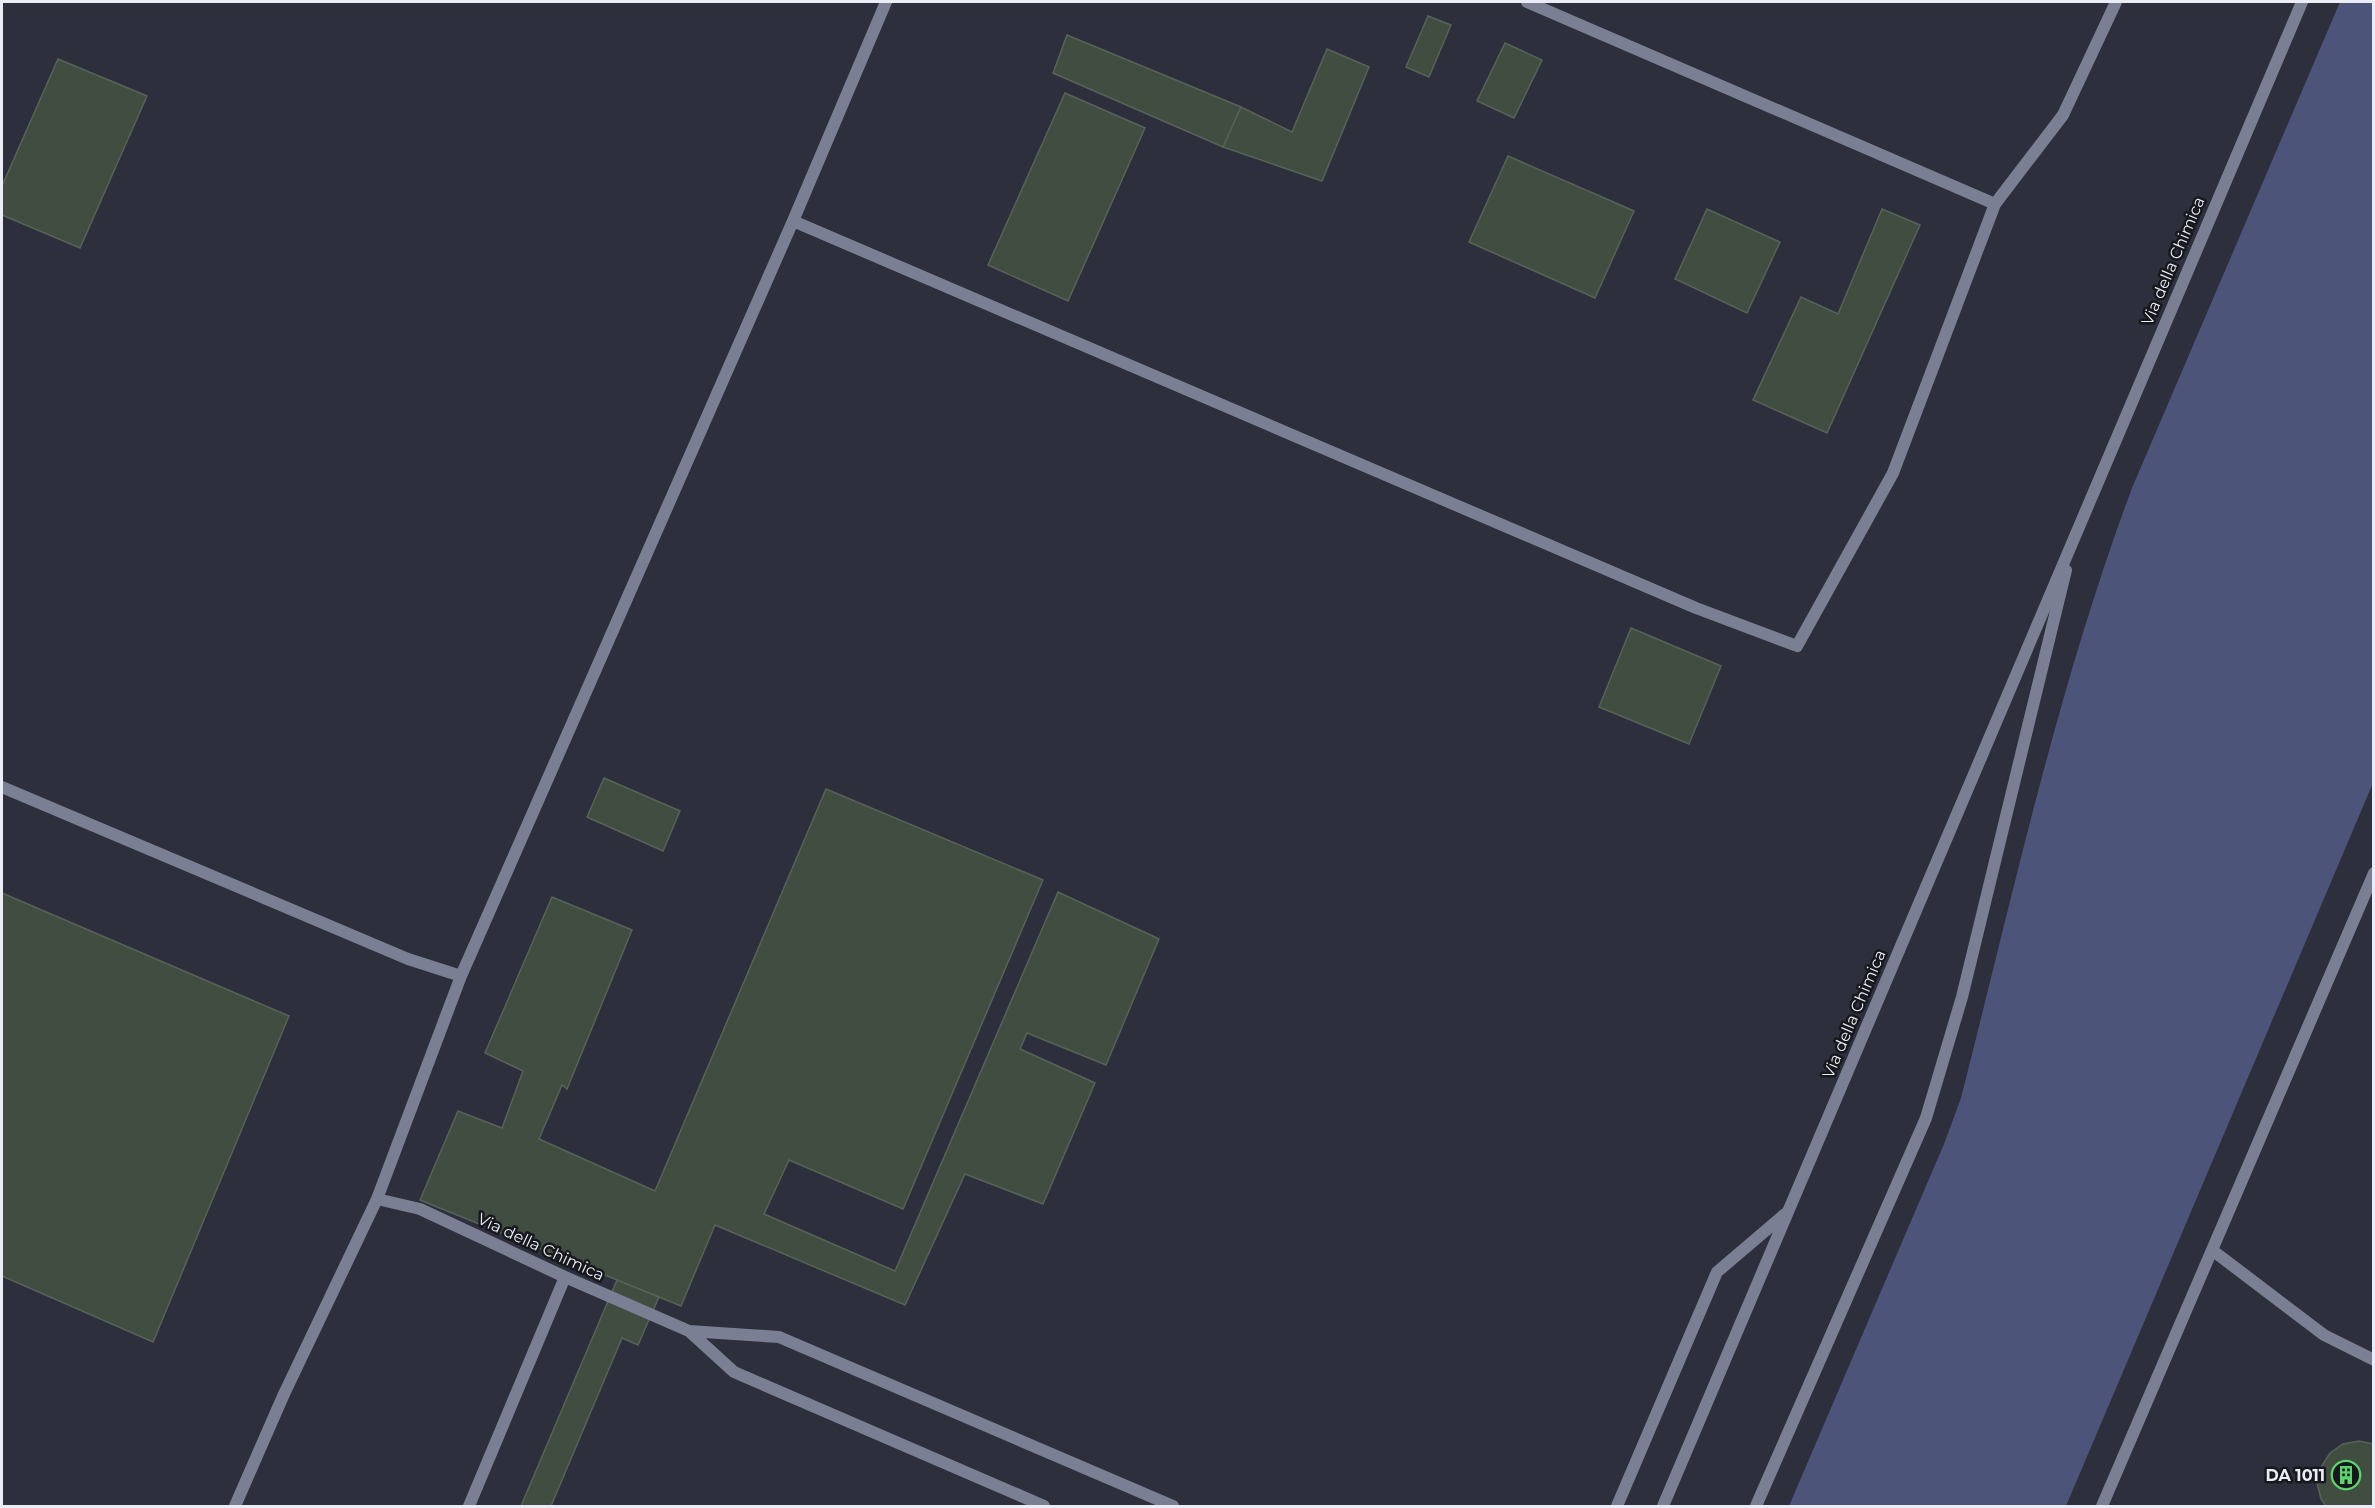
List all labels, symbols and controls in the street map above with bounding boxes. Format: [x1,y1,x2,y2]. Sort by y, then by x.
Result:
street label: Via della Chimica [2137,194,2209,328]
street label: Via della Chimica [1818,947,1890,1081]
street label: Via della Chimica [475,1209,607,1285]
building icon: DA 1011 [2330,1459,2362,1491]
place label: DA 1011 [2266,1466,2325,1485]

